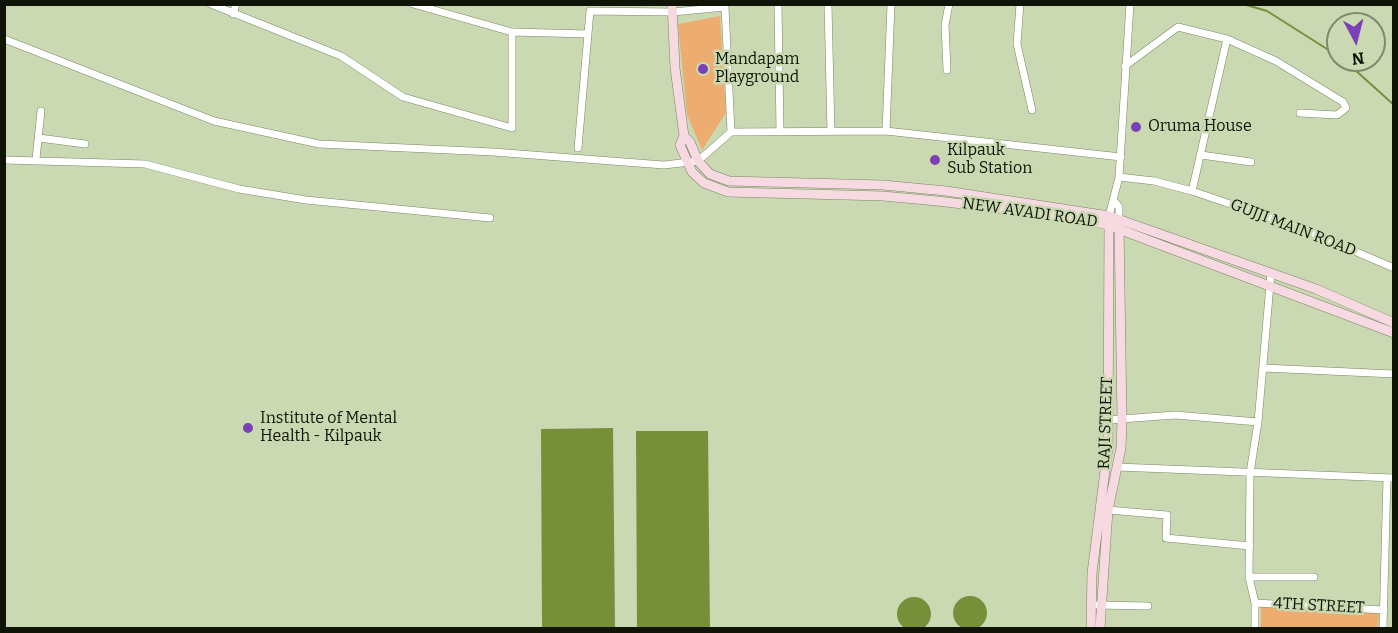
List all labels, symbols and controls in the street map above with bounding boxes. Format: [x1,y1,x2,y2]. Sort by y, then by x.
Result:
north arrow [1326,12,1386,72]
text: N [1351,48,1365,69]
place label: Mandapam Playground [715,50,799,88]
marker: Mandapam Playground [696,62,710,76]
place label: Oruma House [1148,117,1252,137]
marker: Oruma House [1129,120,1143,134]
place label: Kilpauk Sub Station [947,141,1032,179]
marker: Kilpauk Sub Station [928,153,942,167]
street label: NEW AVADI ROAD [961,194,1099,232]
street label: GUJJI MAIN ROAD [1227,195,1359,261]
street label: RAJI STREET [1095,376,1117,470]
place label: Institute of Mental Health - Kilpauk [260,409,397,447]
marker: Institute of Mental Health - Kilpauk [241,421,255,435]
street label: 4TH STREET [1273,594,1365,618]

